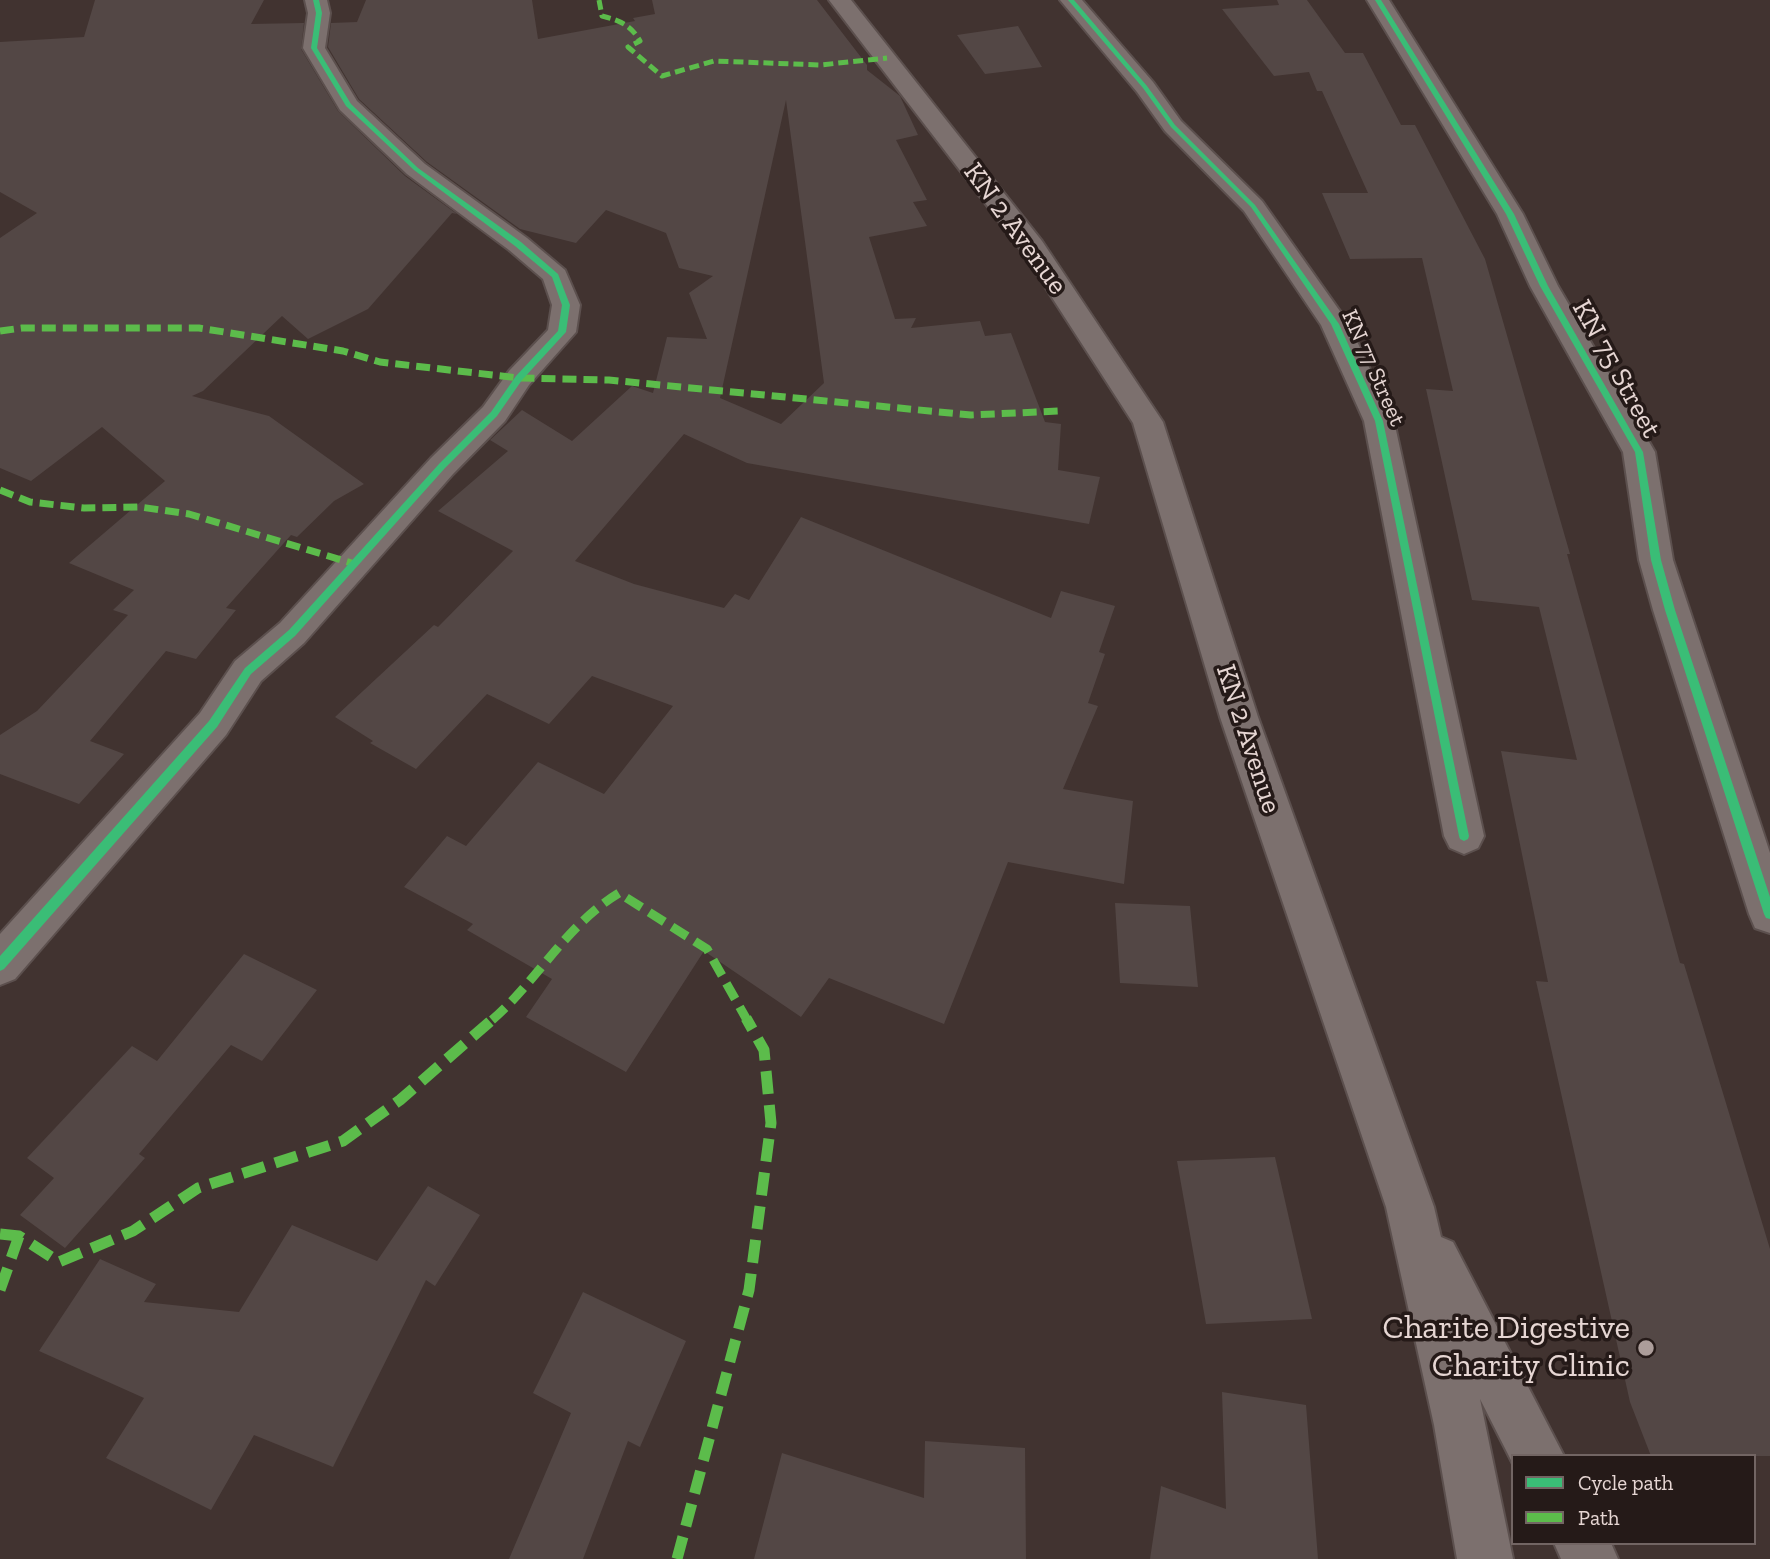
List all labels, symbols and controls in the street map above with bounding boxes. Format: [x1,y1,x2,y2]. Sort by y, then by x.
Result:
street label: KN 2 Avenue [956,157,1074,301]
street label: KN 75 Street [1564,294,1668,444]
street label: KN 77 Street [1335,306,1411,430]
street label: KN 2 Avenue [1208,660,1288,818]
place label: Charite Digestive Charity Clinic [1383,1309,1630,1387]
marker: Charite Digestive Charity Clinic [1636,1338,1656,1358]
legend [1511,1454,1756,1545]
text: Cycle path [1578,1470,1673,1495]
text: Path [1578,1505,1620,1530]

